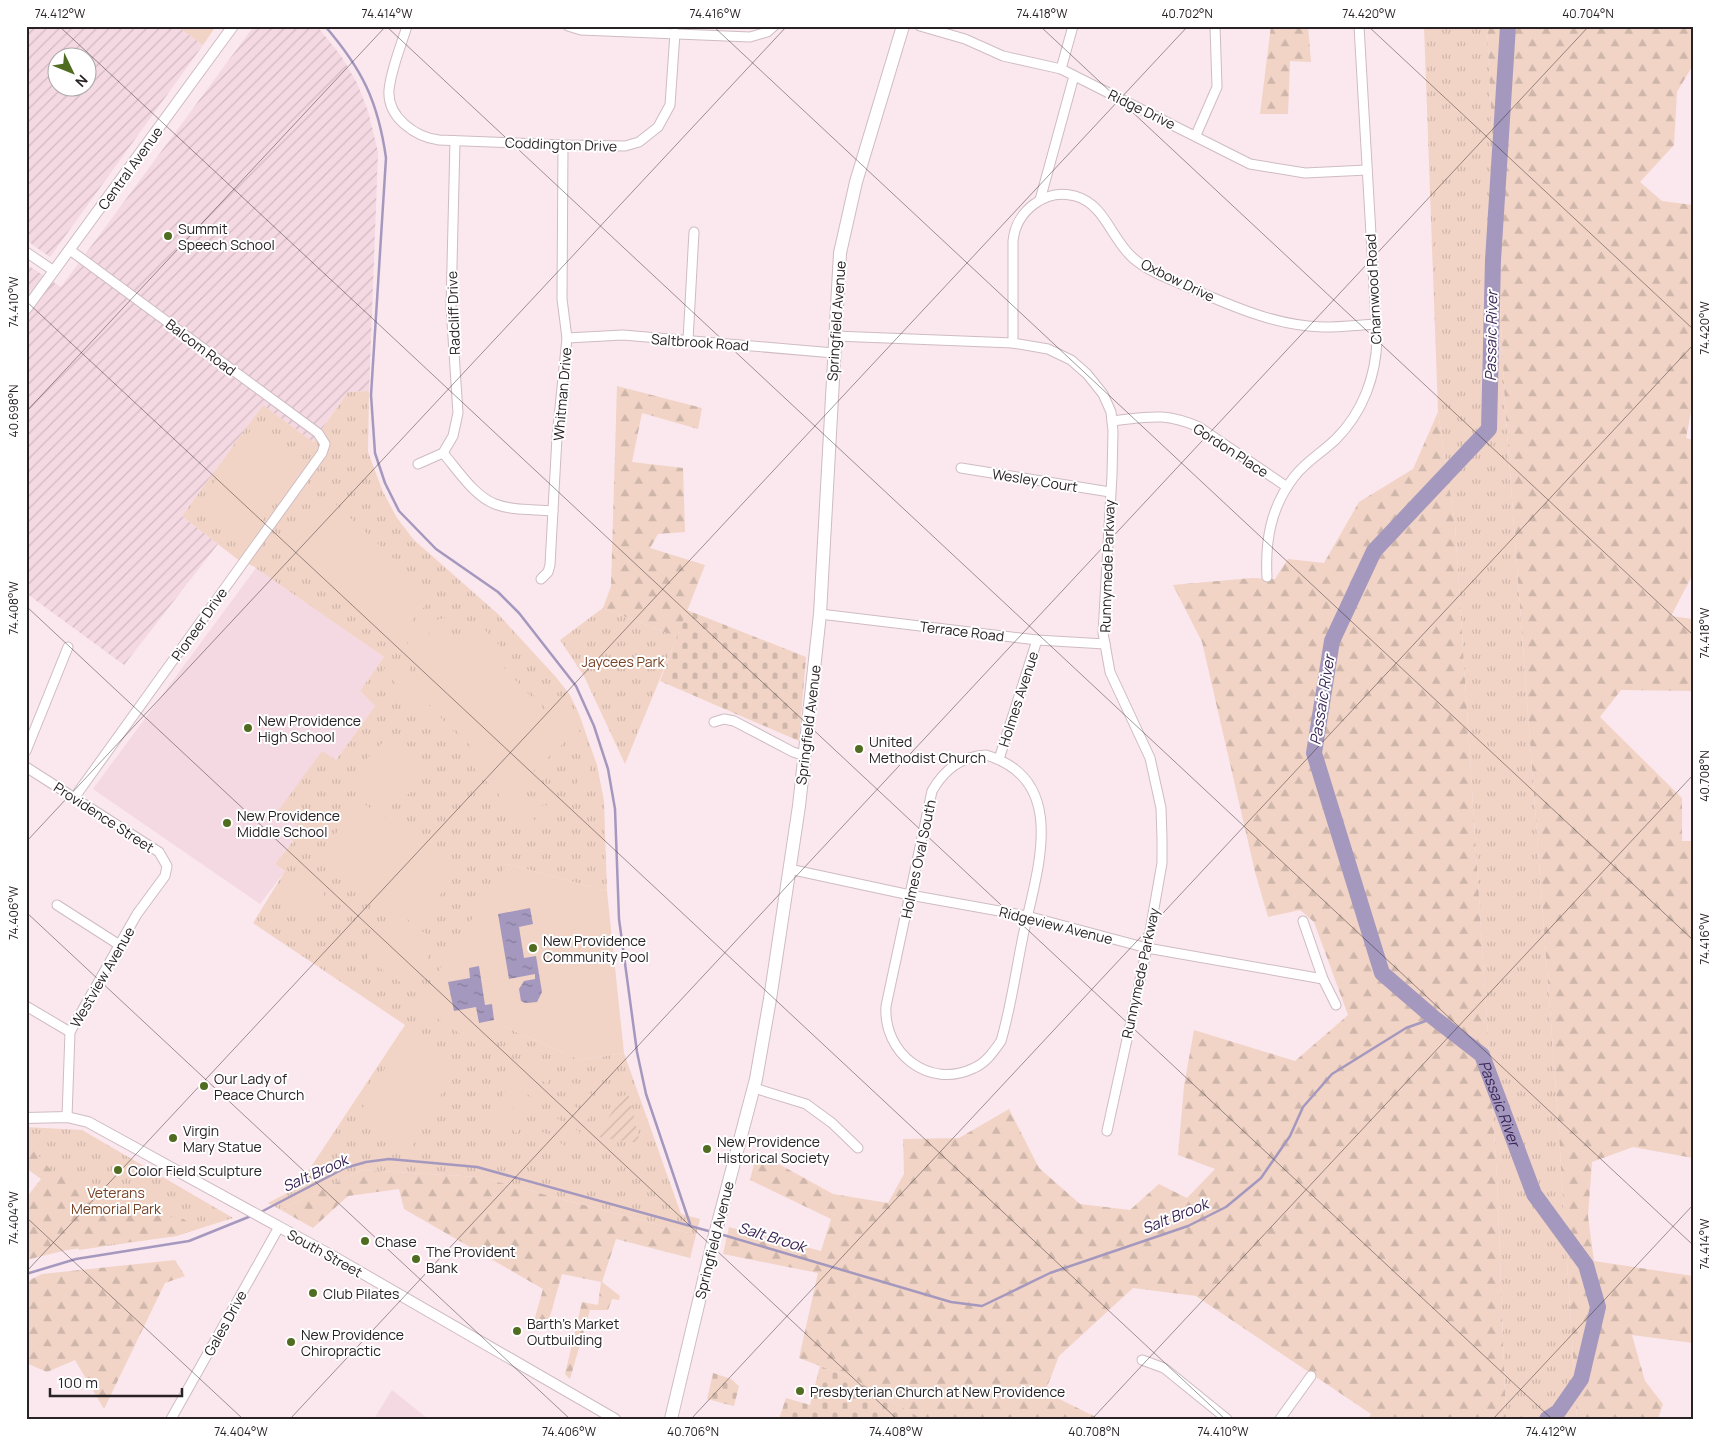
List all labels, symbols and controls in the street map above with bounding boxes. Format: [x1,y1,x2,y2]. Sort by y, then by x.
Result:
text: 74.412°W [35,5,86,22]
text: 74.414°W [362,5,413,22]
text: 74.416°W [689,5,741,22]
text: 74.418°W [1017,5,1068,22]
text: 40.702°N [1161,5,1213,22]
text: 74.420°W [1342,5,1396,22]
text: 40.704°N [1562,5,1614,22]
north arrow [48,48,98,98]
text: N [71,71,92,91]
street label: Ridge Drive [1105,85,1179,133]
street label: Central Avenue [93,123,167,213]
street label: Coddington Drive [505,133,617,155]
place label: Summit Speech School [178,219,275,254]
marker: Summit Speech School [162,230,174,242]
street label: Charnwood Road [1361,233,1385,345]
street label: Oxbow Drive [1138,254,1218,306]
street label: Springfield Avenue [822,260,850,382]
street label: Radcliff Drive [442,271,464,355]
text: 74.410°W [5,276,22,328]
water label: Passaic River [1480,288,1502,381]
text: 74.420°W [1696,301,1713,355]
street label: Balcom Road [162,314,240,380]
street label: Saltbrook Road [650,329,750,355]
street label: Whitman Drive [548,346,576,442]
text: 40.698°N [5,385,22,437]
street label: Gordon Place [1190,419,1272,481]
street label: Wesley Court [991,464,1080,496]
street label: Runnymede Parkway [1095,499,1119,633]
text: 74.408°W [5,581,22,635]
street label: Pioneer Drive [167,584,231,664]
text: 74.418°W [1696,607,1713,658]
street label: Terrace Road [919,616,1005,646]
street label: Holmes Avenue [994,649,1042,749]
water label: Passaic River [1305,651,1340,746]
park label: Jaycees Park [582,652,666,671]
street label: Springfield Avenue [791,664,825,786]
place label: New Providence High School [258,711,361,746]
marker: New Providence High School [242,722,254,734]
place label: United Methodist Church [869,732,986,767]
marker: United Methodist Church [853,743,865,755]
text: 40.708°N [1696,750,1713,802]
street label: Providence Street [50,777,158,857]
street label: Holmes Oval South [896,798,940,920]
place label: New Providence Middle School [237,806,340,841]
marker: New Providence Middle School [221,817,233,829]
text: 74.406°W [5,885,22,940]
street label: Ridgeview Avenue [997,902,1115,948]
street label: Runnymede Parkway [1117,905,1163,1040]
text: 74.416°W [1696,913,1713,965]
street label: Westview Avenue [65,923,139,1031]
place label: New Providence Community Pool [543,931,649,966]
marker: New Providence Community Pool [527,942,539,954]
water label: Passaic River [1474,1057,1527,1152]
place label: Our Lady of Peace Church [214,1069,304,1104]
marker: Our Lady of Peace Church [198,1080,210,1092]
place label: Virgin Mary Statue [183,1121,262,1156]
marker: Virgin Mary Statue [167,1132,179,1144]
place label: New Providence Historical Society [717,1132,830,1167]
marker: New Providence Historical Society [701,1143,713,1155]
water label: Salt Brook [279,1148,353,1197]
place label: Color Field Sculpture [128,1161,262,1180]
marker: Color Field Sculpture [112,1164,124,1176]
street label: Springfield Avenue [690,1179,738,1301]
park label: Veterans Memorial Park [71,1183,162,1218]
text: 74.404°W [5,1190,22,1245]
water label: Salt Brook [1139,1192,1214,1239]
water label: Salt Brook [736,1217,811,1258]
text: 74.414°W [1696,1218,1713,1269]
street label: South Street [284,1225,366,1282]
place label: Chase [375,1232,417,1251]
marker: Chase [359,1235,371,1247]
place label: The Provident Bank [426,1242,516,1277]
marker: The Provident Bank [410,1253,422,1265]
place label: Club Pilates [323,1284,399,1303]
street label: Gales Drive [199,1287,251,1359]
marker: Club Pilates [307,1287,319,1299]
place label: Barth's Market Outbuilding [527,1314,620,1349]
place label: New Providence Chiropractic [301,1325,404,1360]
marker: Barth's Market Outbuilding [511,1325,523,1337]
marker: New Providence Chiropractic [285,1336,297,1348]
scale bar [50,1365,182,1397]
text: 100 m [58,1372,98,1393]
place label: Presbyterian Church at New Providence [810,1382,1065,1401]
marker: Presbyterian Church at New Providence [794,1385,806,1397]
text: 74.404°W [214,1423,269,1440]
text: 74.406°W [542,1423,597,1440]
text: 40.706°N [667,1423,719,1440]
text: 74.408°W [869,1423,923,1440]
text: 40.708°N [1068,1423,1120,1440]
text: 74.410°W [1197,1423,1249,1440]
text: 74.412°W [1526,1423,1577,1440]

